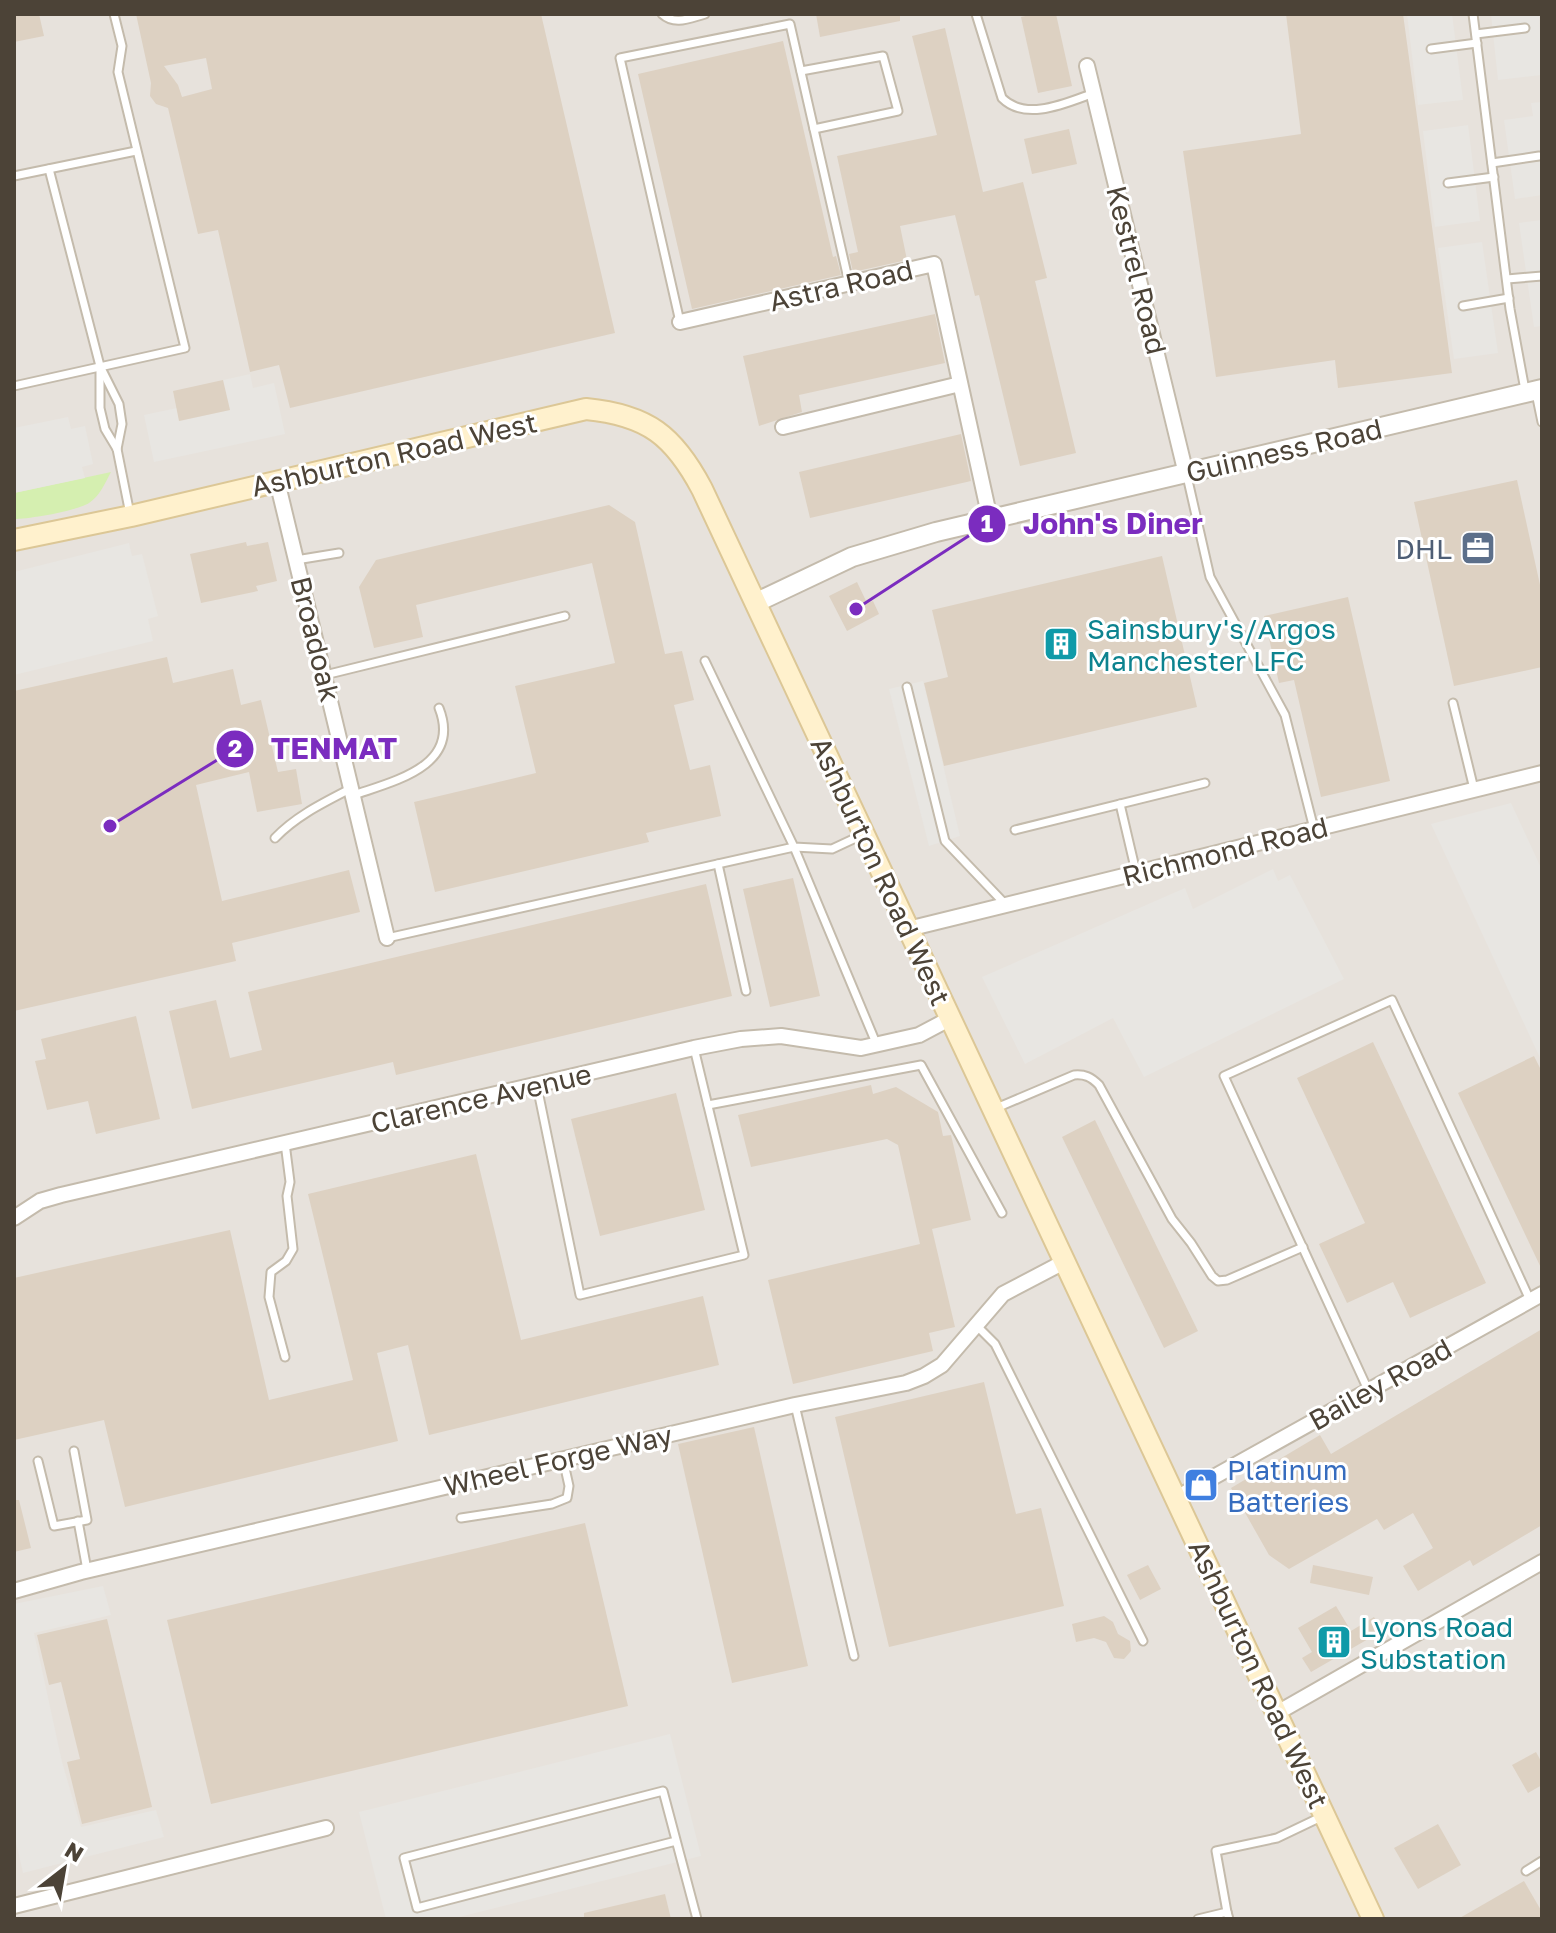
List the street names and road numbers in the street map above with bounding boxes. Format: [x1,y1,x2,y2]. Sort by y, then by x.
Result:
street label: Kestrel Road [1100,182,1174,358]
street label: Astra Road [766,252,916,318]
street label: Ashburton Road West [248,405,540,503]
street label: Guinness Road [1183,411,1385,489]
street label: Broadoak [285,573,347,705]
street label: Ashburton Road West [804,732,958,1010]
street label: Richmond Road [1119,810,1331,892]
street label: Clarence Avenue [368,1057,594,1139]
street label: Bailey Road [1303,1331,1457,1437]
street label: Wheel Forge Way [441,1418,676,1502]
street label: Ashburton Road West [1182,1535,1336,1813]

